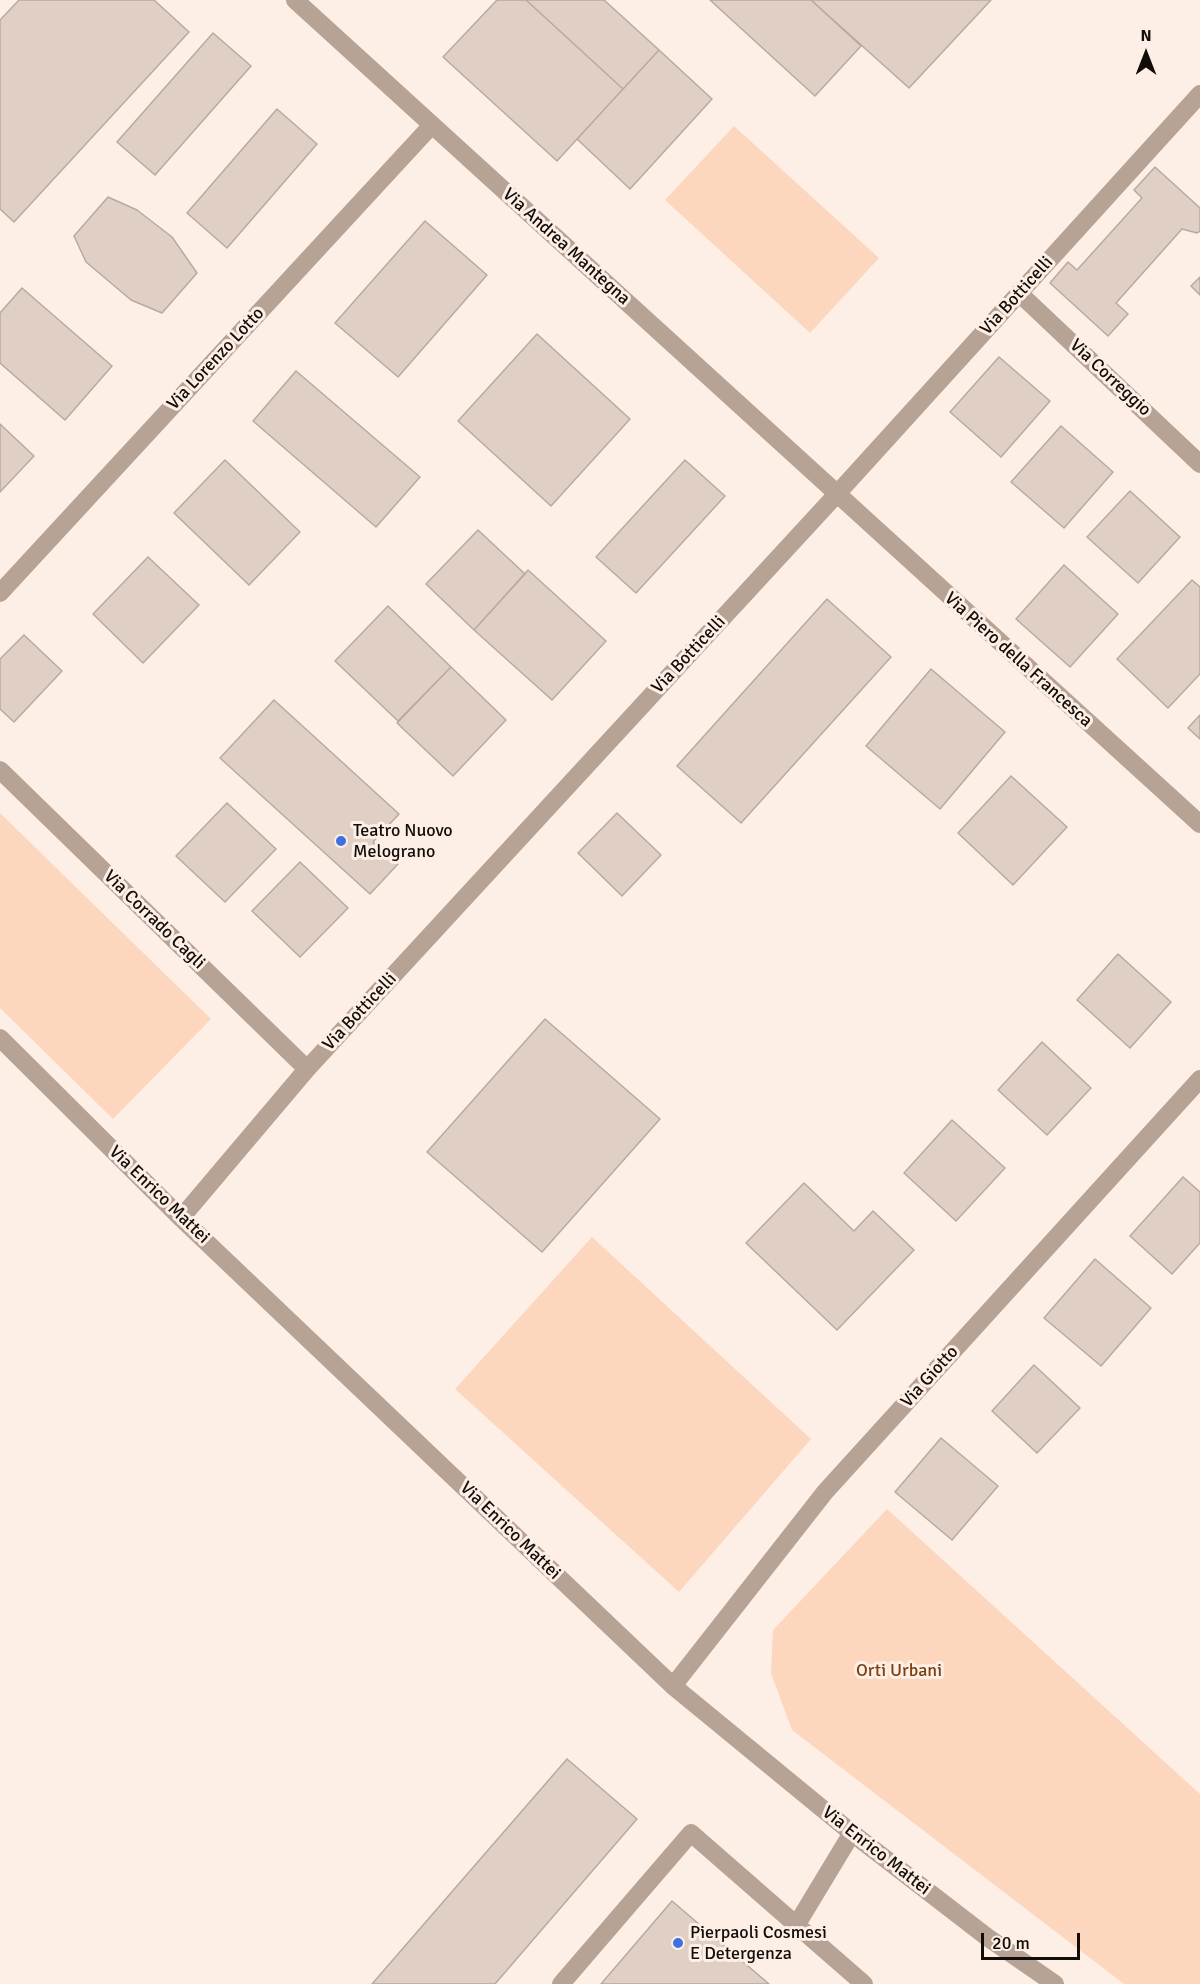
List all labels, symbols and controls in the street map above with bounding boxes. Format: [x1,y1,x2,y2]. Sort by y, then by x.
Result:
north arrow [1116,24,1176,84]
text: N [1140,26,1152,46]
street label: Via Andrea Mantegna [498,184,634,310]
street label: Via Botticelli [976,252,1058,340]
street label: Via Lorenzo Lotto [163,303,269,415]
street label: Via Correggio [1065,335,1155,421]
street label: Via Piero della Francesca [940,588,1096,732]
street label: Via Botticelli [647,612,731,698]
place label: Teatro Nuovo Melograno [353,820,453,862]
marker: Teatro Nuovo Melograno [334,834,348,848]
street label: Via Corrado Cagli [99,866,209,974]
street label: Via Botticelli [318,969,402,1055]
street label: Via Enrico Mattei [104,1142,214,1248]
street label: Via Giotto [897,1342,963,1412]
street label: Via Enrico Mattei [455,1478,565,1584]
park label: Orti Urbani [856,1660,942,1682]
street label: Via Enrico Mattei [817,1802,935,1900]
scale bar [984,1921,1083,1959]
place label: Pierpaoli Cosmesi E Detergenza [690,1922,827,1964]
text: 20 m [992,1932,1030,1954]
marker: Pierpaoli Cosmesi E Detergenza [671,1936,685,1950]

